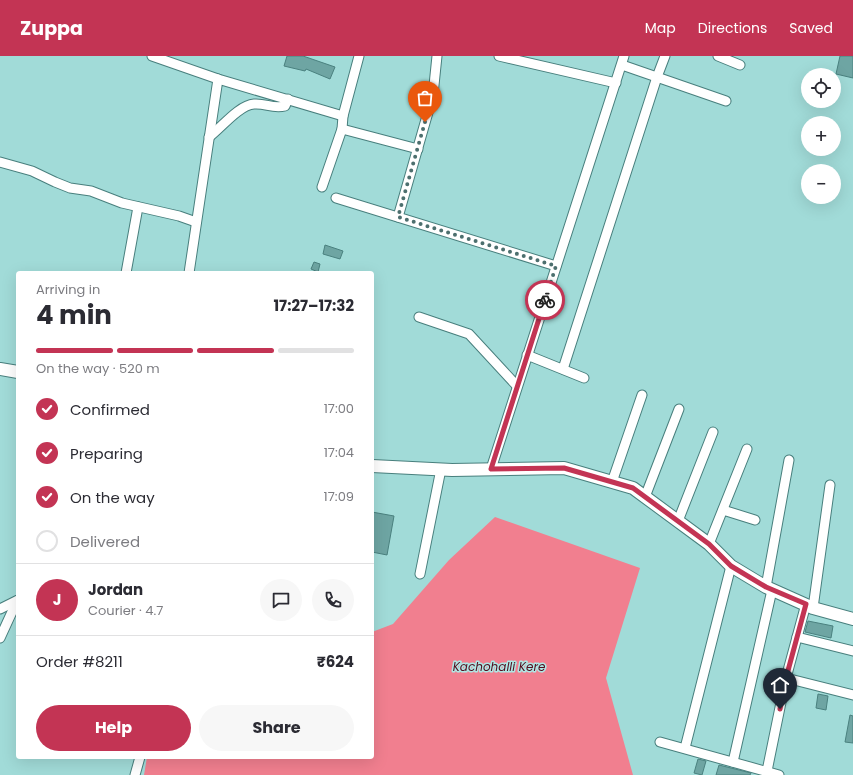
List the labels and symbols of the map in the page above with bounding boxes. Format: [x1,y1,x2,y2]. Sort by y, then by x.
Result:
pin [408,81,442,122]
courier [525,280,565,320]
water label: Kachohalli Kere [453,658,546,675]
pin [763,668,797,709]

